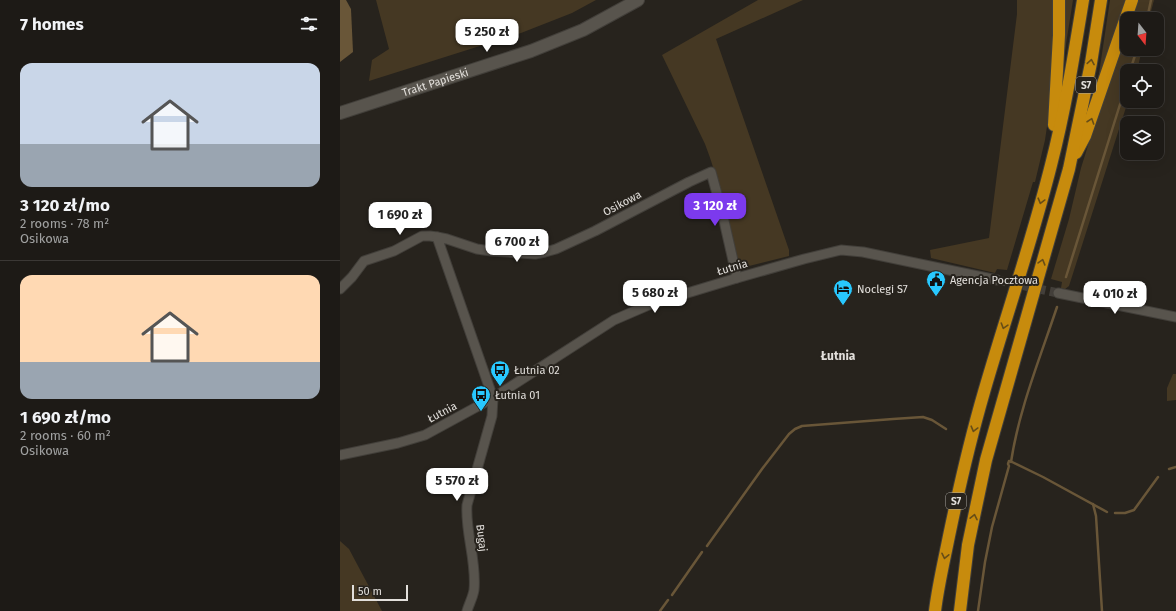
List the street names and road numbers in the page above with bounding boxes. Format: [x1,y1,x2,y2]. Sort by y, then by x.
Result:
street label: Trakt Papieski [400,66,470,99]
road number: S7 [1076,77,1096,93]
street label: Osikowa [601,188,644,219]
street label: Łutnia [715,257,749,278]
street label: Łutnia [425,399,459,426]
road number: S7 [946,493,966,509]
street label: Bugaj [473,524,490,553]

